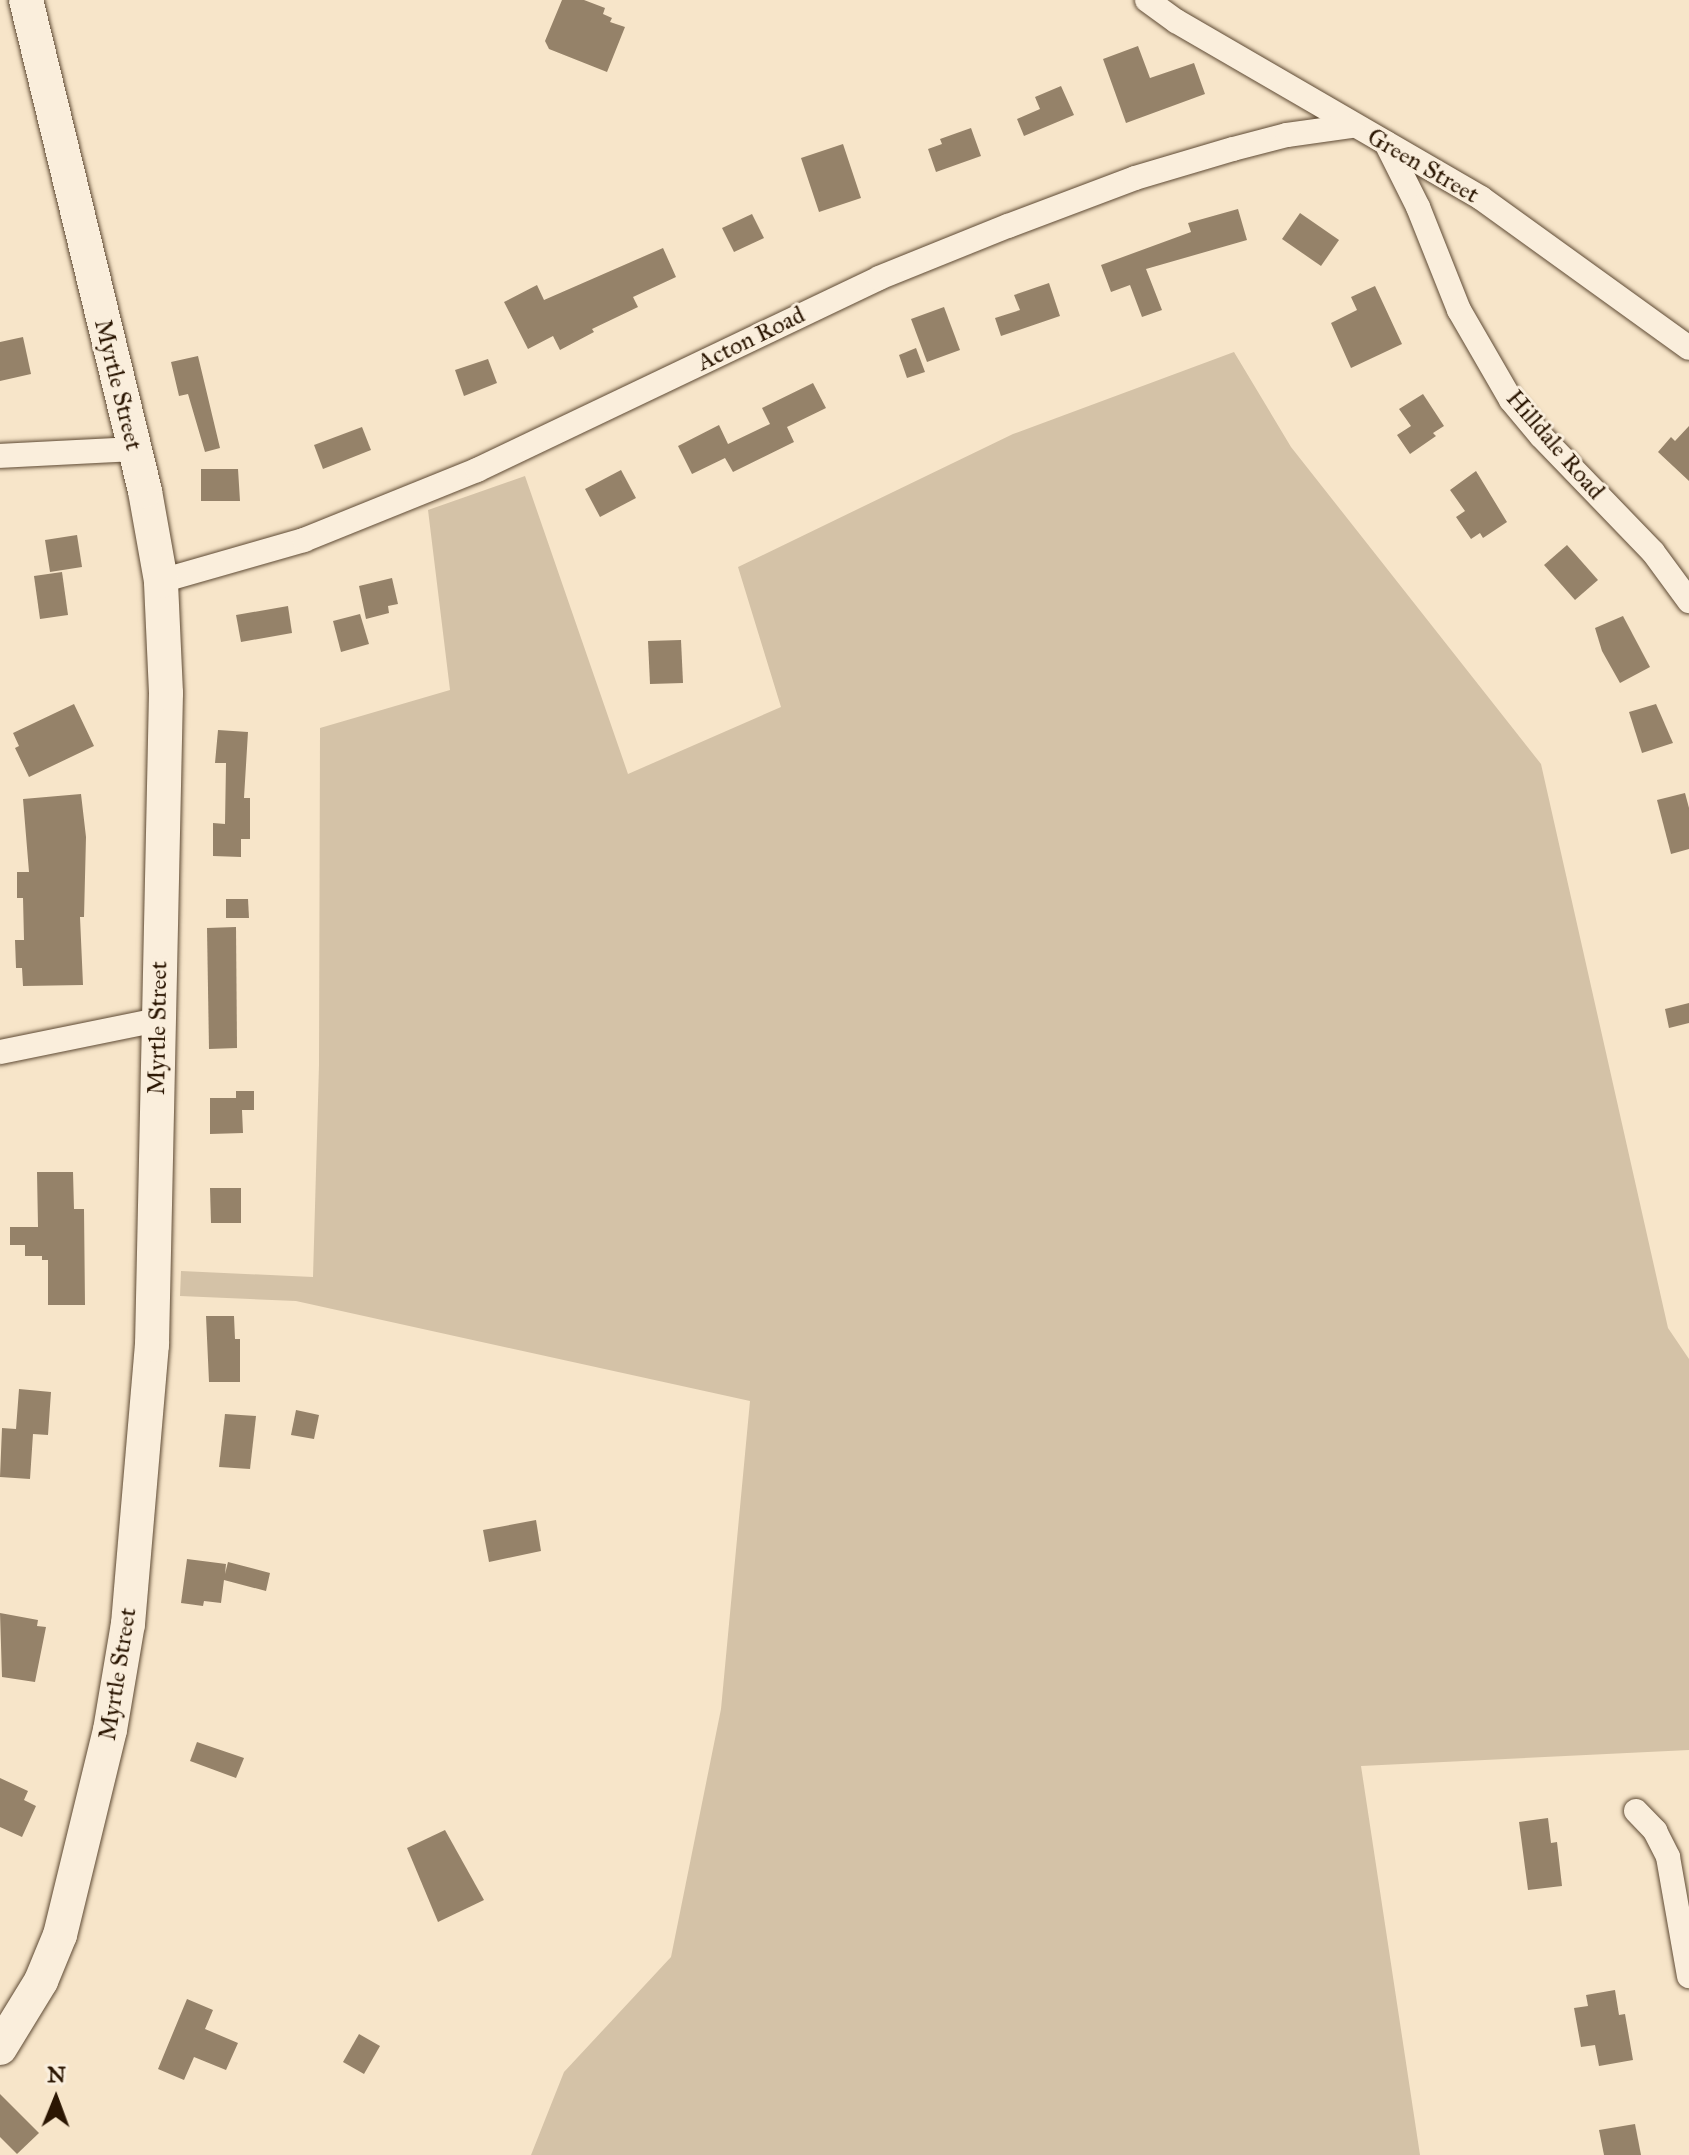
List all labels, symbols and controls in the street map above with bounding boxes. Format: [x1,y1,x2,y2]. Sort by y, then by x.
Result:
street label: Green Street [1362,122,1484,210]
street label: Acton Road [692,301,810,377]
street label: Myrtle Street [88,316,148,454]
street label: Hilldale Road [1500,385,1610,505]
street label: Myrtle Street [142,961,174,1095]
street label: Myrtle Street [93,1606,143,1742]
north arrow [16,2059,96,2139]
text: N [47,2061,66,2088]

